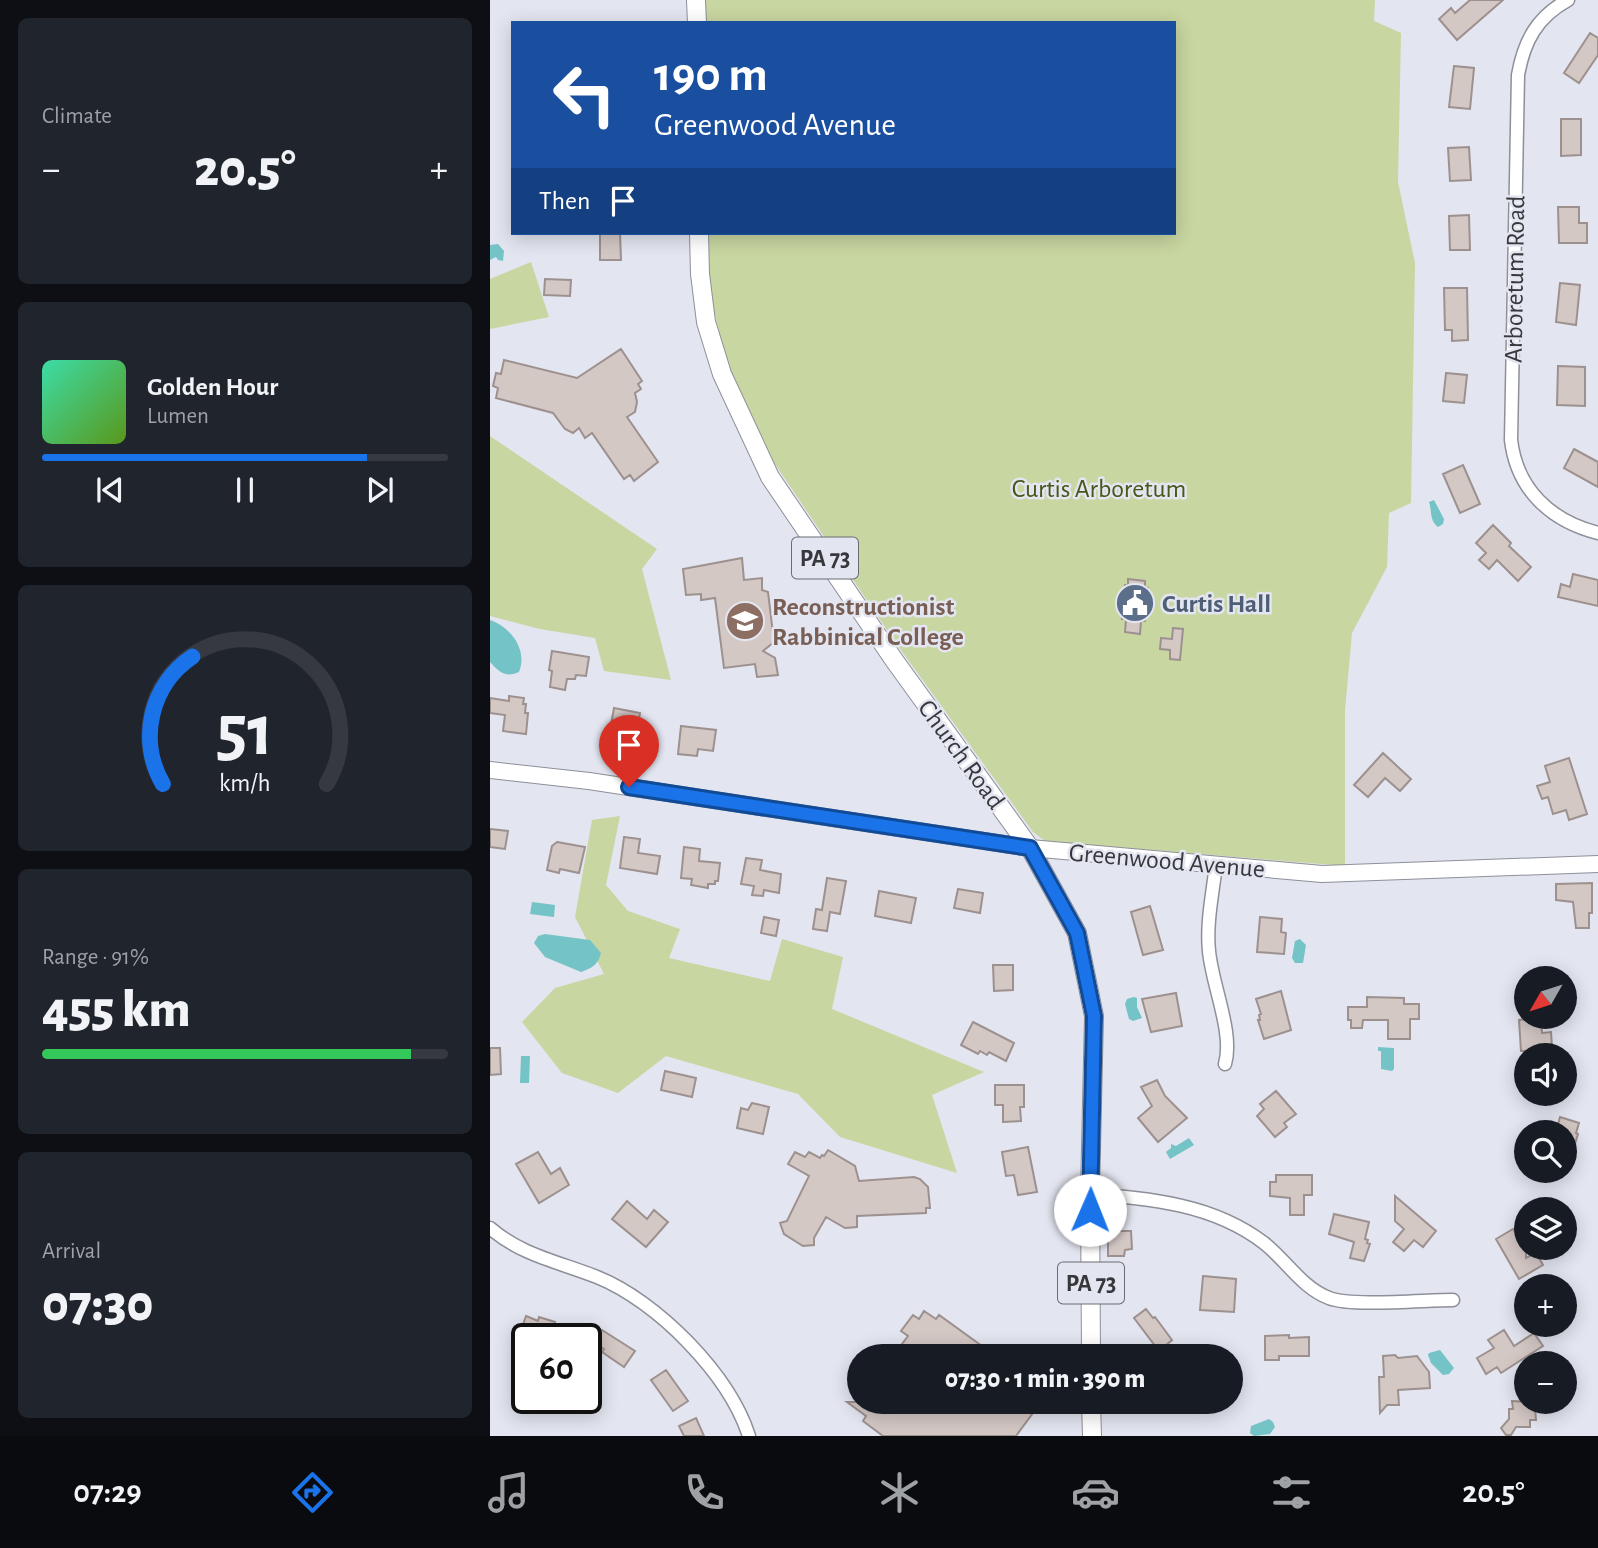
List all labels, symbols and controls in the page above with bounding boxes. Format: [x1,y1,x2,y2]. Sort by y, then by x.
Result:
icon: left [539,49,630,140]
text: 190 m [654,51,768,100]
text: Climate [42,105,112,128]
text: Greenwood Avenue [654,109,896,141]
text: 20.5° [194,143,296,195]
text: − [42,151,60,189]
text: + [430,151,448,189]
icon: arrive [604,182,642,220]
text: Then [539,188,590,214]
street label: Arboretum Road [1501,195,1529,363]
text: Golden Hour [147,374,278,400]
text: Lumen [147,405,209,428]
icon: previous [91,471,129,509]
icon: pause [226,471,264,509]
icon: next [361,471,399,509]
park label: Curtis Arboretum [1012,476,1186,502]
road number: PA 73 [792,538,858,578]
public building icon: Curtis Hall [1114,582,1156,624]
place label: Curtis Hall [1162,591,1271,617]
place label: Reconstructionist Rabbinical College [772,594,964,650]
school or university icon: Reconstructionist Rabbinical College [724,600,766,642]
street label: Church Road [913,695,1009,814]
text: 51 [216,696,274,769]
pin [599,715,659,787]
icon: arrive [610,726,648,764]
text: km/h [219,771,271,796]
street label: Greenwood Avenue [1068,839,1266,883]
text: Range · 91% [42,946,149,969]
north arrow [1514,966,1577,1029]
map controls [1514,966,1577,1414]
text: 455 km [42,984,191,1036]
button: sound [1514,1043,1577,1106]
button: search [1514,1120,1577,1183]
position arrow [1053,1173,1127,1247]
button: layers [1514,1197,1577,1260]
text: Arrival [42,1240,101,1263]
road number: PA 73 [1058,1262,1124,1303]
button: + [1514,1274,1577,1337]
text: 07:30 [42,1278,154,1330]
speed limit sign: 60 [511,1323,602,1414]
button: − [1514,1351,1577,1414]
text: 07:30 · 1 min · 390 m [945,1366,1145,1392]
icon: directions [288,1468,337,1517]
icon: music [484,1468,533,1517]
icon: phone [680,1468,729,1517]
icon: climate [875,1468,924,1517]
icon: car [1071,1468,1120,1517]
icon: filters [1267,1468,1316,1517]
text: 07:29 [73,1476,142,1508]
text: 20.5° [1462,1476,1525,1508]

